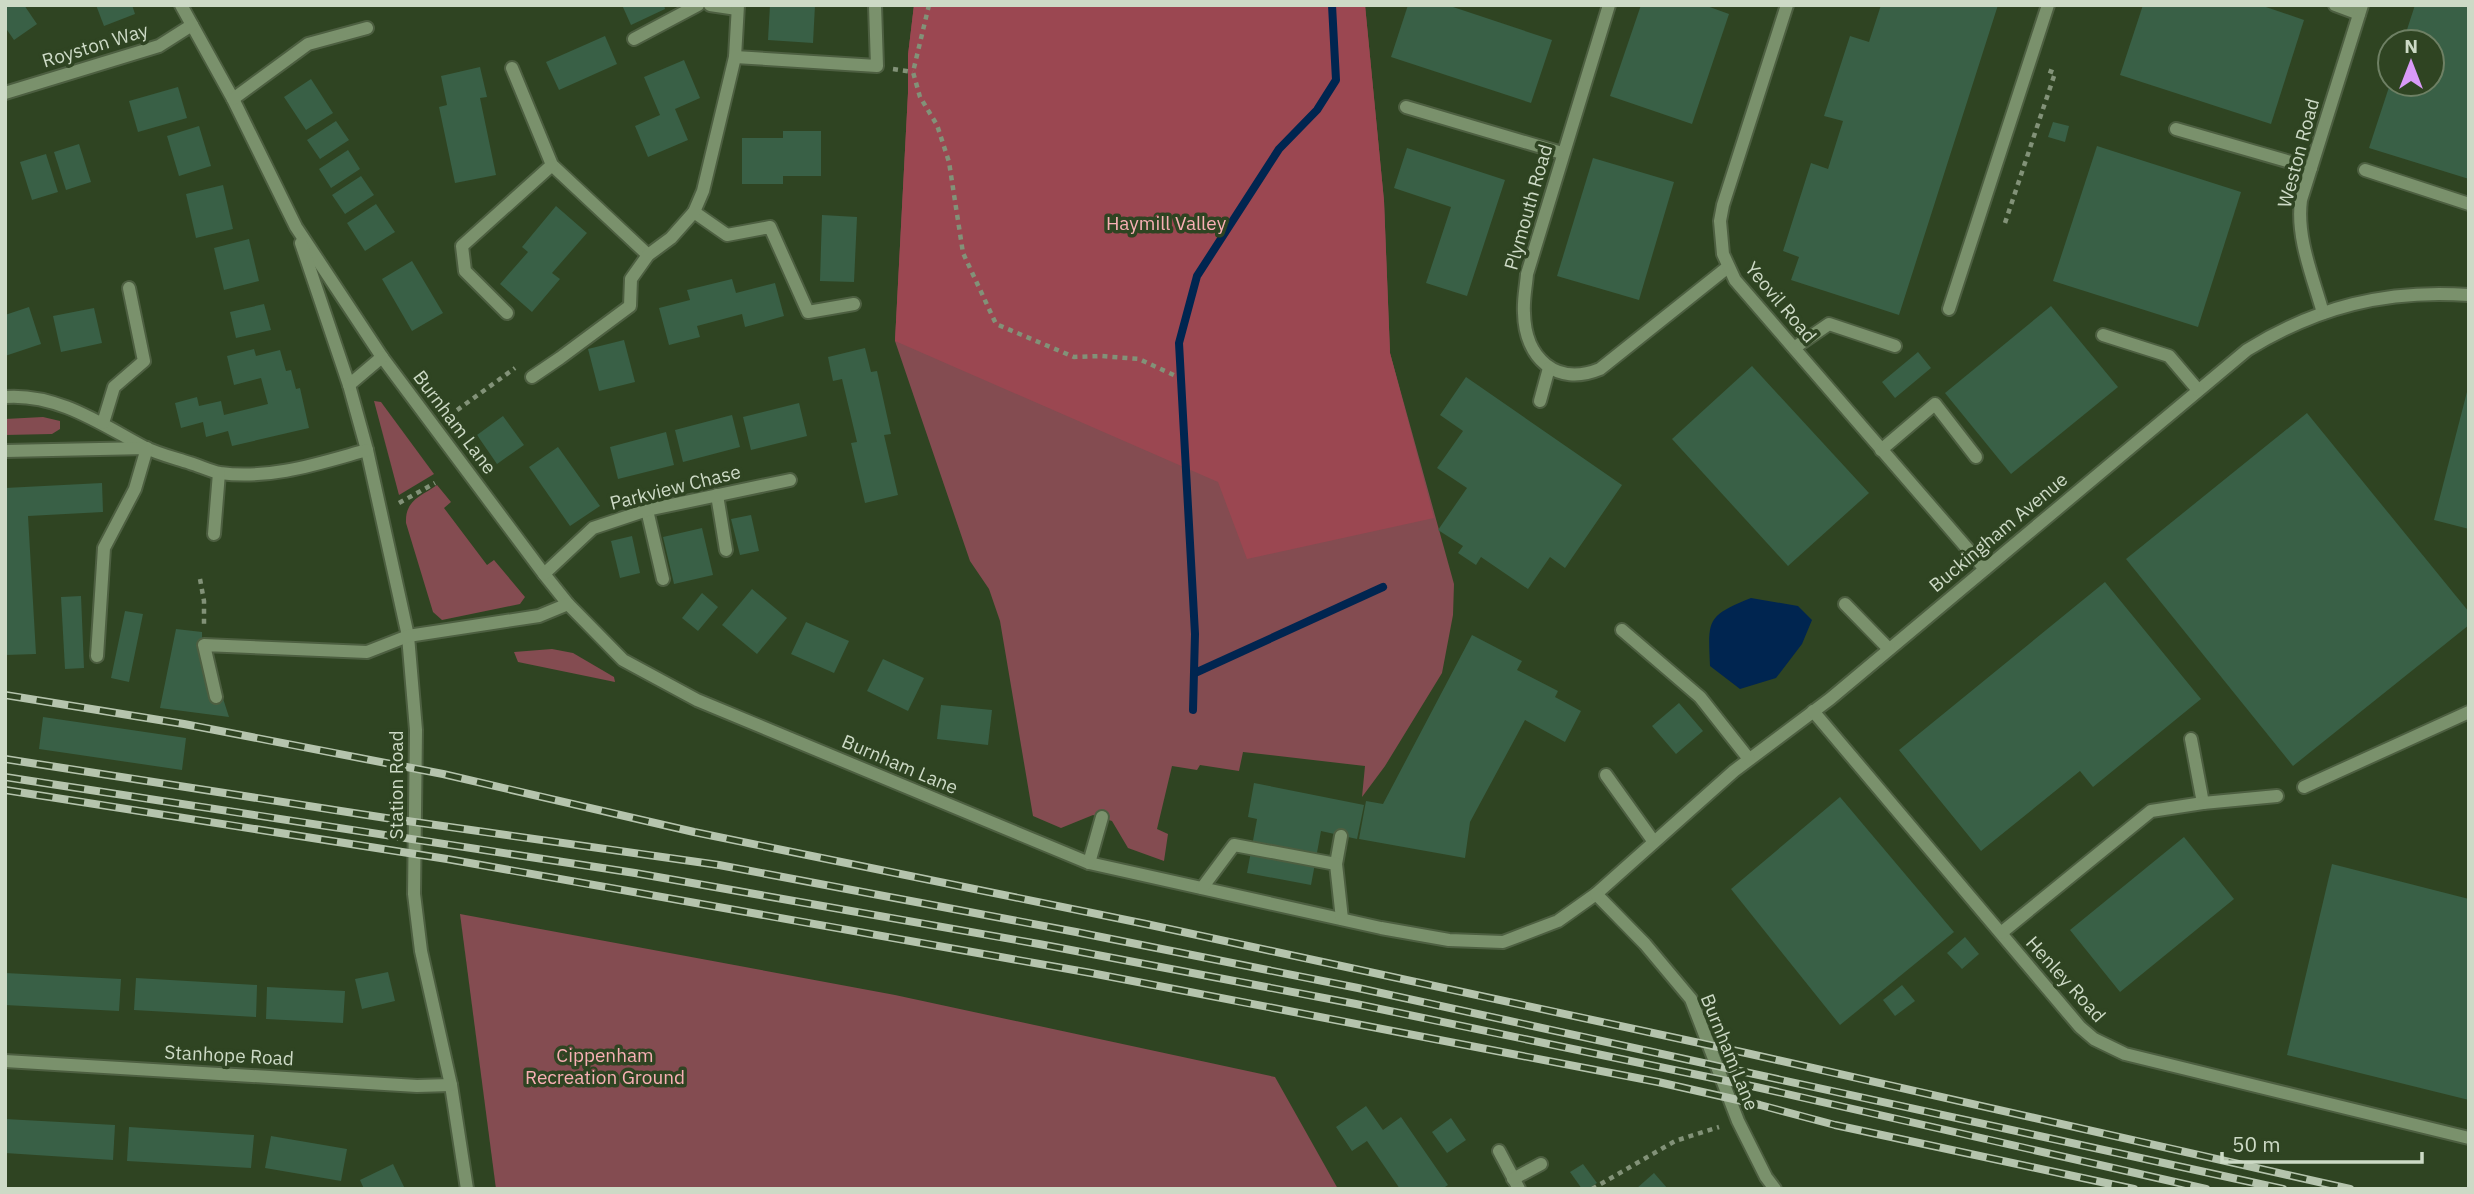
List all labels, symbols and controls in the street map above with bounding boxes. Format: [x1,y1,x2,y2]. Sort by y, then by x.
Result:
street label: Royston Way [39,17,151,73]
north arrow [2376,28,2446,98]
text: N [2404,34,2418,58]
street label: Weston Road [2272,96,2324,210]
street label: Plymouth Road [1499,141,1557,273]
park label: Haymill Valley [1106,211,1227,235]
street label: Yeovil Road [1740,256,1822,348]
street label: Burnham Lane [408,365,502,479]
street label: Parkview Chase [607,459,743,515]
street label: Buckingham Avenue [1924,467,2072,597]
street label: Burnham Lane [838,729,962,799]
street label: Station Road [384,731,408,839]
street label: Henley Road [2021,931,2111,1027]
street label: Burnham Lane [1696,990,1764,1114]
street label: Stanhope Road [164,1040,294,1070]
park label: Cippenham Recreation Ground [525,1043,685,1089]
scale bar [2222,1120,2422,1164]
text: 50 m [2232,1130,2281,1158]

